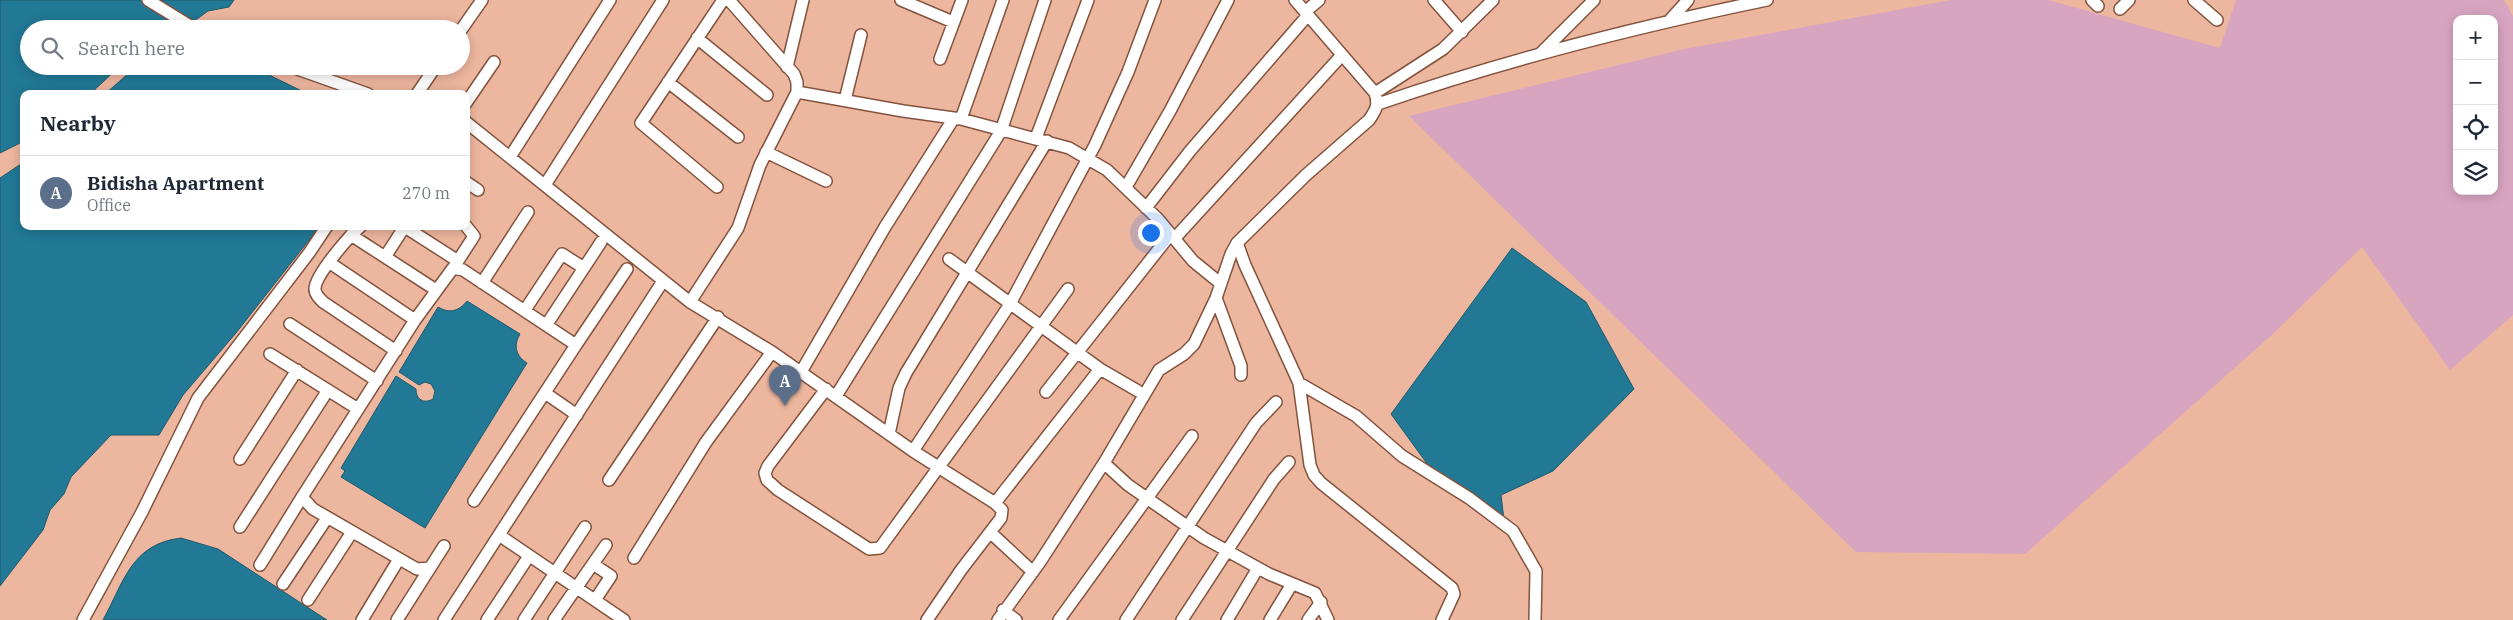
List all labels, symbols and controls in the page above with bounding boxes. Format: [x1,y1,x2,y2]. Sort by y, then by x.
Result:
map controls [2453,15,2498,195]
button: + [2453,15,2498,60]
search box [20,20,470,75]
icon: search [38,34,66,62]
text: Search here [78,36,185,60]
button: − [2453,60,2498,105]
button: locate [2453,105,2498,150]
text: Nearby [40,109,116,137]
button: layers [2453,150,2498,195]
text: Bidisha Apartment [87,171,264,195]
text: A [50,183,62,203]
text: 270 m [402,183,450,203]
text: Office [87,195,131,215]
your location [1138,220,1164,246]
pin: A [769,365,801,406]

